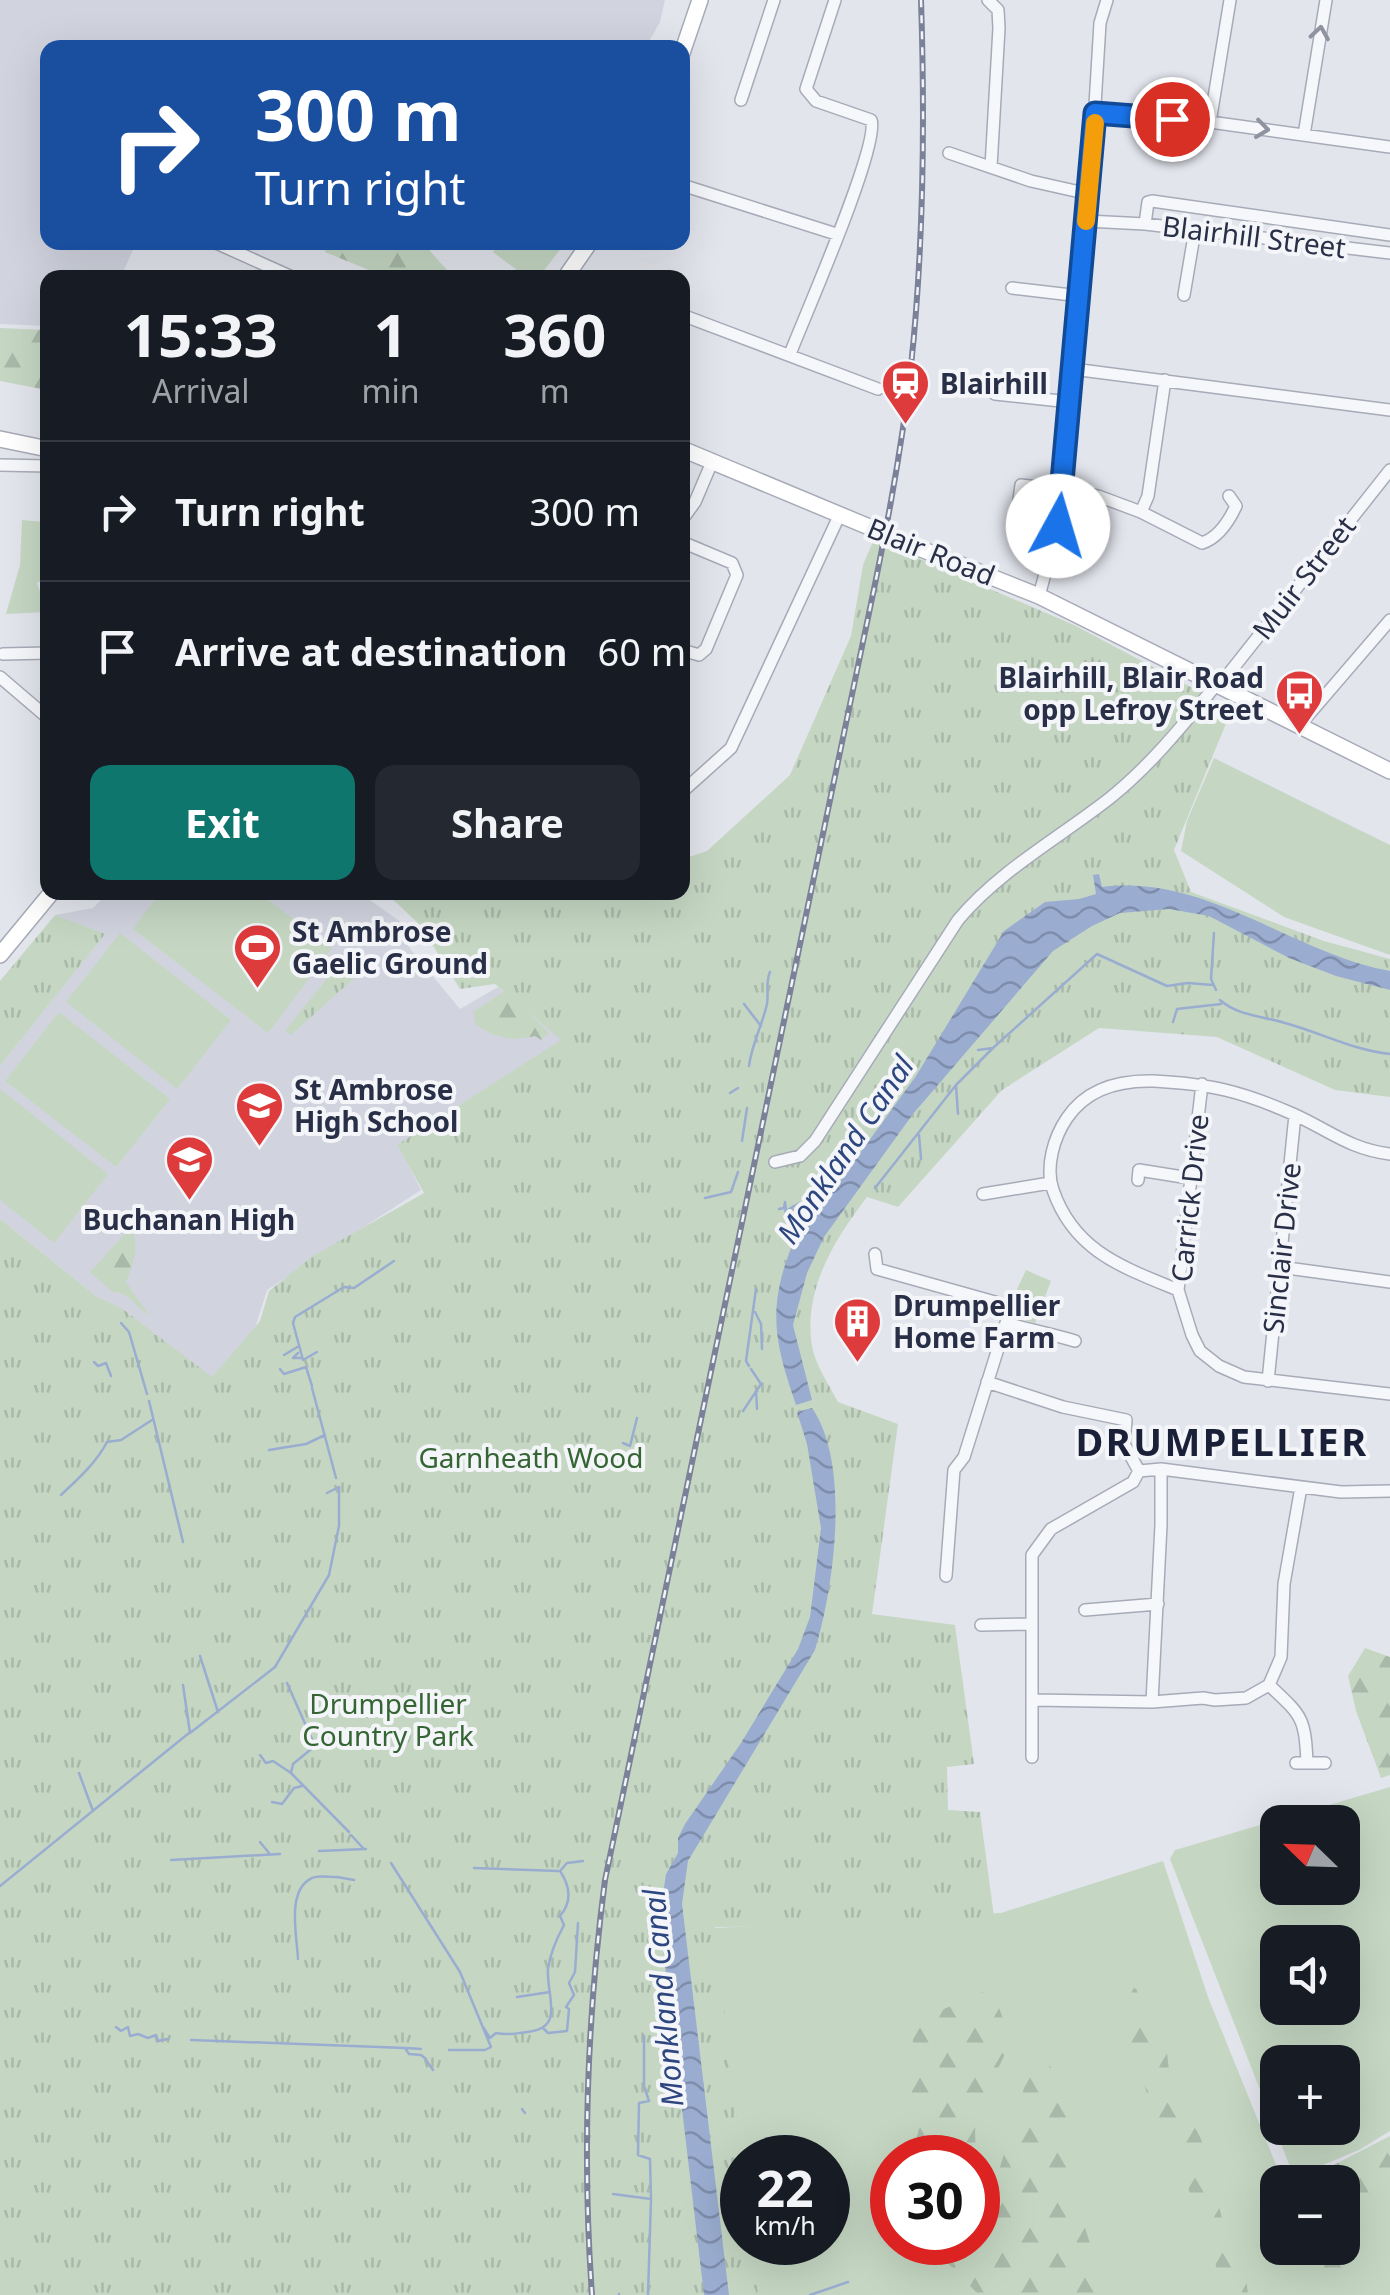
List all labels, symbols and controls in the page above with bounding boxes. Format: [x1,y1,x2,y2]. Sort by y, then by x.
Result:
one-way arrow [1309,24,1330,41]
text: 300 m [255,66,462,162]
pin [1130,77,1215,162]
icon: right [90,80,220,210]
icon: arrive [1145,92,1200,147]
one-way arrow [1254,118,1270,139]
text: Turn right [255,157,466,218]
street label: Blairhill Street [1160,206,1348,266]
text: 15:33 [124,293,278,375]
text: 1 [373,293,408,375]
text: 360 [503,293,606,375]
station icon: Blairhill [879,358,931,426]
place label: Blairhill [940,364,1048,402]
text: Arrival [152,369,250,412]
text: min [362,369,420,412]
text: m [540,369,570,412]
position arrow [1006,474,1110,578]
icon: right [90,484,145,539]
text: Turn right [175,485,365,537]
text: 300 m [529,485,640,537]
street label: Blair Road [862,508,1001,594]
street label: Muir Street [1243,508,1363,647]
icon: arrive [90,624,145,679]
text: Arrive at destination [175,625,567,677]
text: 60 m [597,625,686,677]
place label: Blairhill, Blair Road opp Lefroy Street [999,658,1264,728]
bus stop icon: Blairhill, Blair Road opp Lefroy Street [1273,668,1325,736]
button: Exit [90,765,355,880]
button: Share [375,765,640,880]
place label: St Ambrose Gaelic Ground [292,912,488,982]
sports icon: St Ambrose Gaelic Ground [231,922,283,990]
water label: Monkland Canal [767,1046,924,1251]
place label: St Ambrose High School [294,1070,458,1140]
school or university icon: St Ambrose High School [233,1080,285,1148]
street label: Carrick Drive [1161,1112,1217,1284]
school or university icon: Buchanan High [163,1134,215,1202]
street label: Sinclair Drive [1253,1161,1309,1335]
place label: Buchanan High [83,1200,295,1238]
place label: Drumpellier Home Farm [893,1286,1061,1356]
building icon: Drumpellier Home Farm [832,1296,884,1364]
district label: DRUMPELLIER [1075,1415,1369,1467]
park label: Garnheath Wood [418,1438,644,1476]
park label: Drumpellier Country Park [302,1684,474,1754]
north arrow [1260,1805,1360,1905]
map controls [1260,1805,1360,2265]
water label: Monkland Canal [632,1886,692,2109]
button: sound [1260,1925,1360,2025]
button: + [1260,2045,1360,2145]
speed limit sign: 30 [870,2135,1000,2265]
text: 22 [756,2154,814,2222]
button: − [1260,2165,1360,2265]
text: km/h [754,2208,816,2242]

